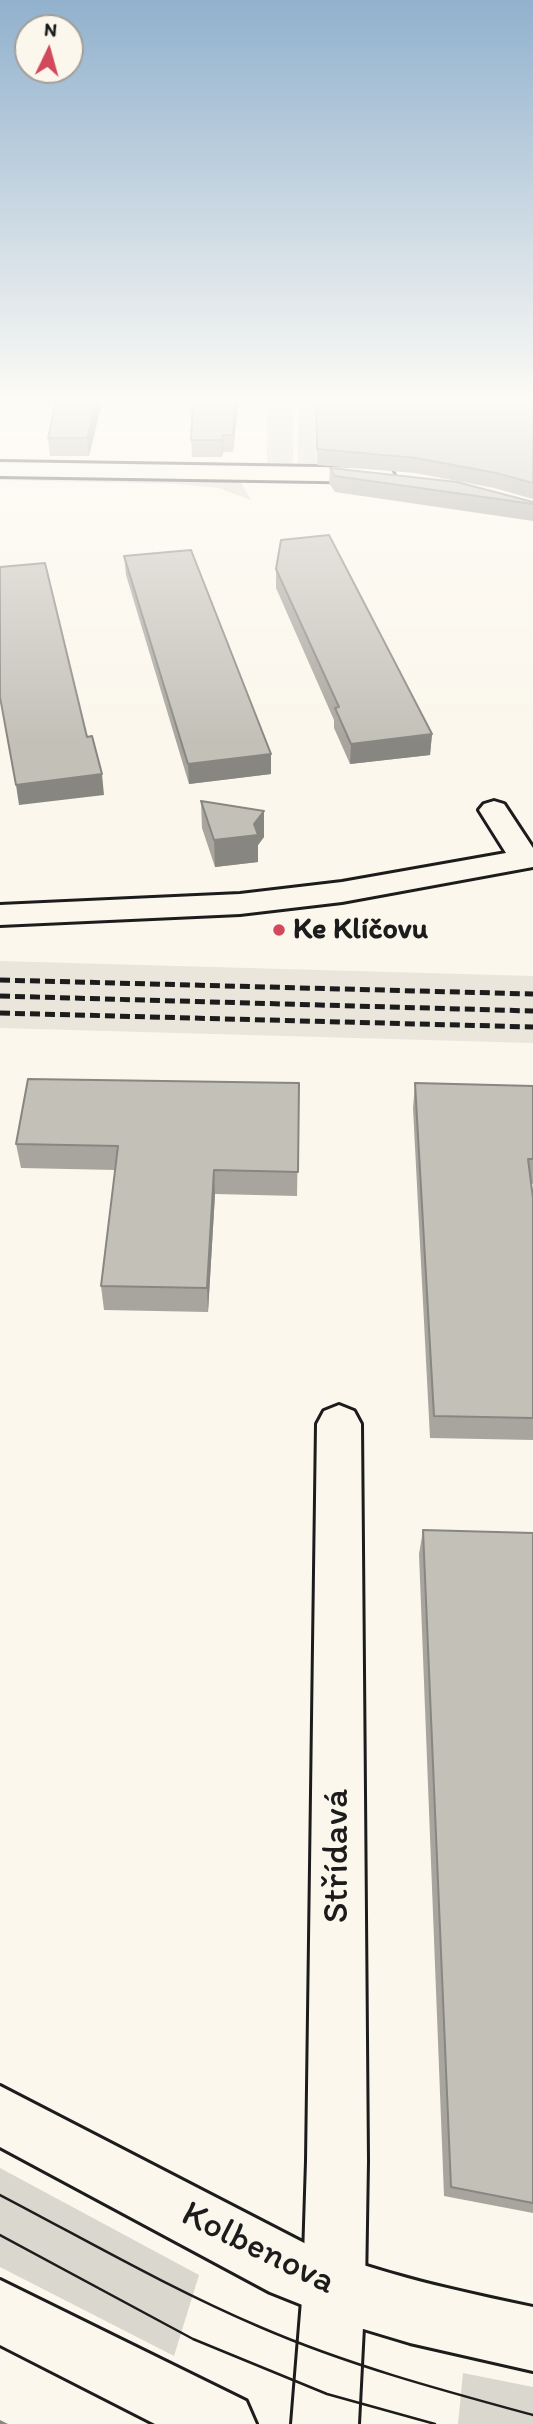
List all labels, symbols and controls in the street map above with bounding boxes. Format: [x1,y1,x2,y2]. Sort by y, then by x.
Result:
north arrow [14,14,84,84]
text: N [43,18,58,42]
place label: Ke Klíčovu [293,912,428,948]
marker: Ke Klíčovu [271,922,287,938]
street label: Střídavá [316,1789,360,1923]
street label: Kolbenova [174,2193,342,2305]

